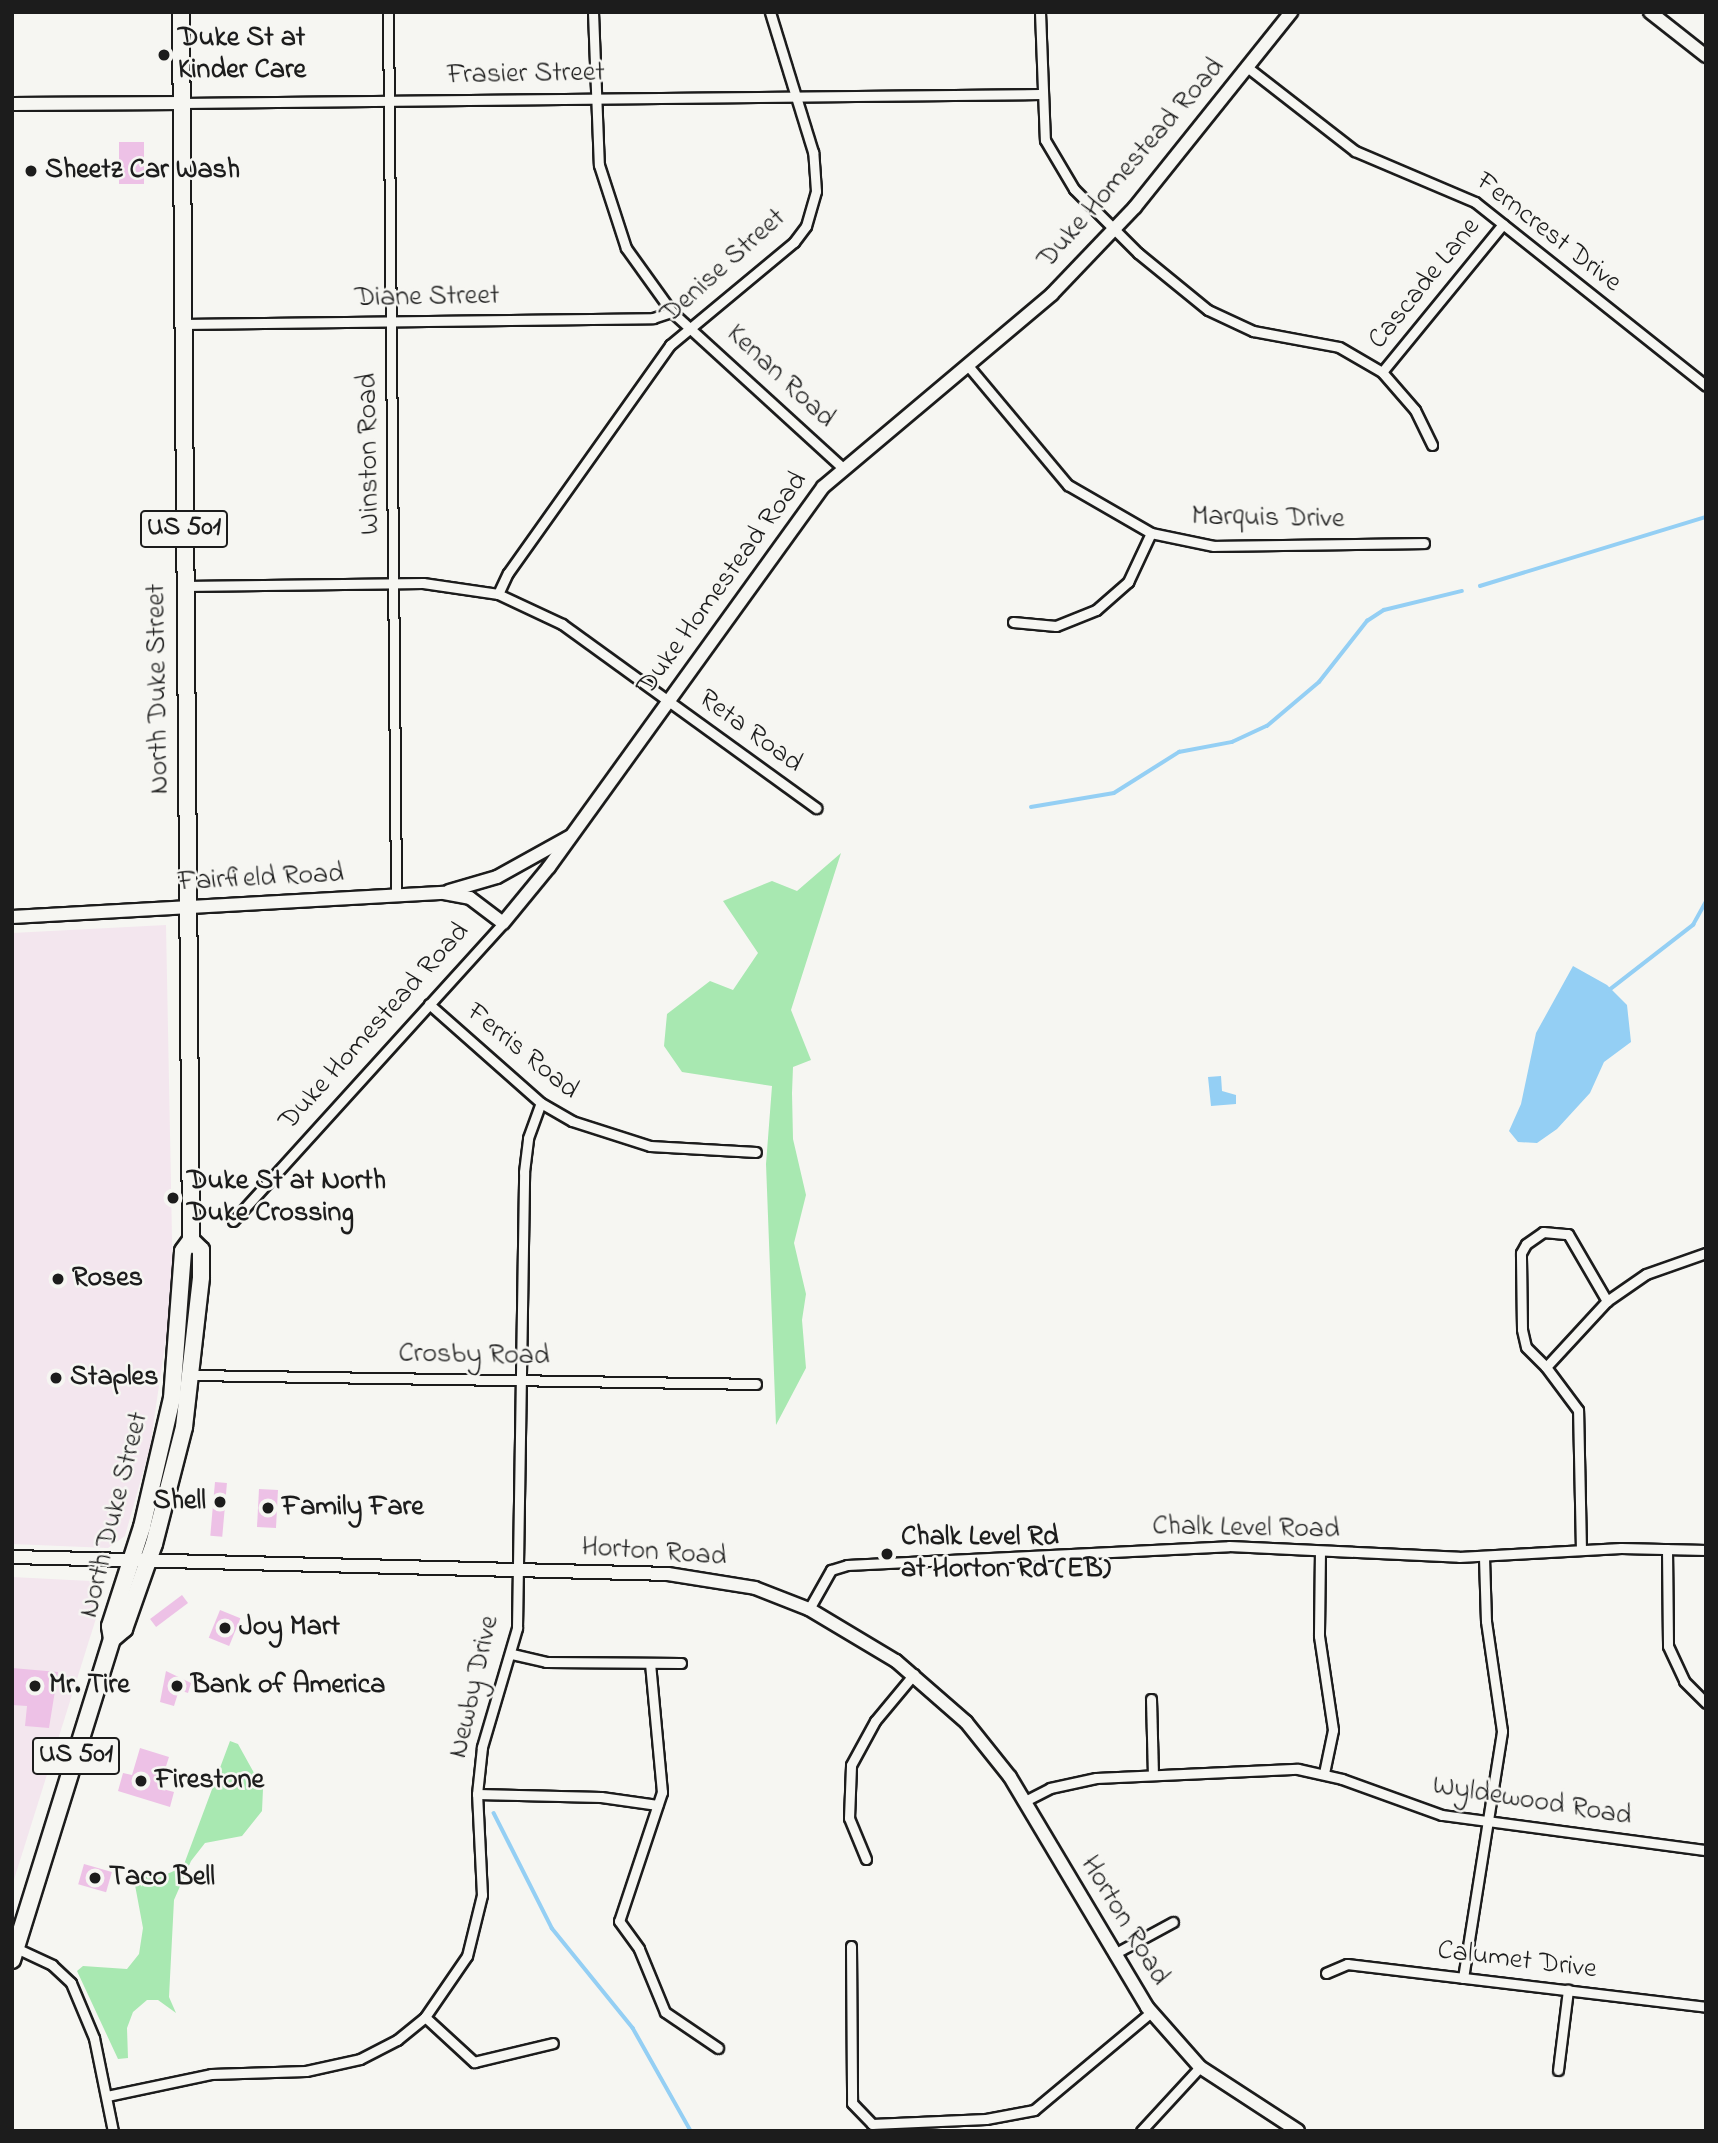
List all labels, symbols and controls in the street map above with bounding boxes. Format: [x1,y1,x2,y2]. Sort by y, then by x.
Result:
place label: Duke St at Kinder Care [178,22,306,88]
marker: Duke St at Kinder Care [156,47,172,63]
street label: Duke Homestead Road [1031,52,1233,276]
street label: Frasier Street [447,57,605,93]
place label: Sheetz Car Wash [45,154,240,188]
marker: Sheetz Car Wash [23,163,39,179]
street label: Ferncrest Drive [1468,166,1628,300]
street label: Denise Street [655,202,793,332]
street label: Cascade Lane [1362,211,1488,357]
street label: Diane Street [354,280,500,316]
street label: Kenan Road [719,318,841,436]
street label: Winston Road [352,373,388,535]
street label: Duke Homestead Road [631,466,815,702]
street label: Marquis Drive [1191,501,1345,537]
road number: US 501 [138,506,230,552]
street label: North Duke Street [140,583,178,795]
street label: Reta Road [691,683,809,781]
street label: Fairfield Road [177,858,345,900]
street label: Duke Homestead Road [273,916,477,1138]
street label: Ferris Road [459,996,585,1108]
place label: Duke St at North Duke Crossing [187,1165,386,1231]
marker: Duke St at North Duke Crossing [165,1190,181,1206]
place label: Roses [72,1262,143,1296]
marker: Roses [50,1271,66,1287]
street label: Crosby Road [398,1338,550,1374]
place label: Staples [70,1361,158,1395]
marker: Staples [48,1370,64,1386]
street label: North Duke Street [73,1409,157,1621]
place label: Shell [153,1485,206,1519]
place label: Family Fare [282,1491,424,1525]
marker: Shell [212,1494,228,1510]
marker: Family Fare [260,1500,276,1516]
street label: Chalk Level Road [1152,1511,1340,1547]
place label: Chalk Level Rd at Horton Rd (EB) [901,1521,1111,1587]
street label: Horton Road [580,1531,728,1575]
marker: Chalk Level Rd at Horton Rd (EB) [879,1546,895,1562]
place label: Joy Mart [239,1611,340,1645]
street label: Newby Drive [442,1613,508,1761]
marker: Joy Mart [217,1620,233,1636]
place label: Mr. Tire [49,1669,130,1703]
place label: Bank of America [191,1669,385,1703]
marker: Mr. Tire [27,1678,43,1694]
marker: Bank of America [169,1678,185,1694]
road number: US 501 [31,1734,122,1778]
place label: Firestone [155,1764,264,1798]
street label: Wyldewood Road [1430,1770,1634,1834]
marker: Firestone [133,1773,149,1789]
street label: Horton Road [1072,1850,1176,1992]
place label: Taco Bell [109,1861,215,1895]
marker: Taco Bell [87,1870,103,1886]
street label: Calumet Drive [1435,1935,1599,1987]

